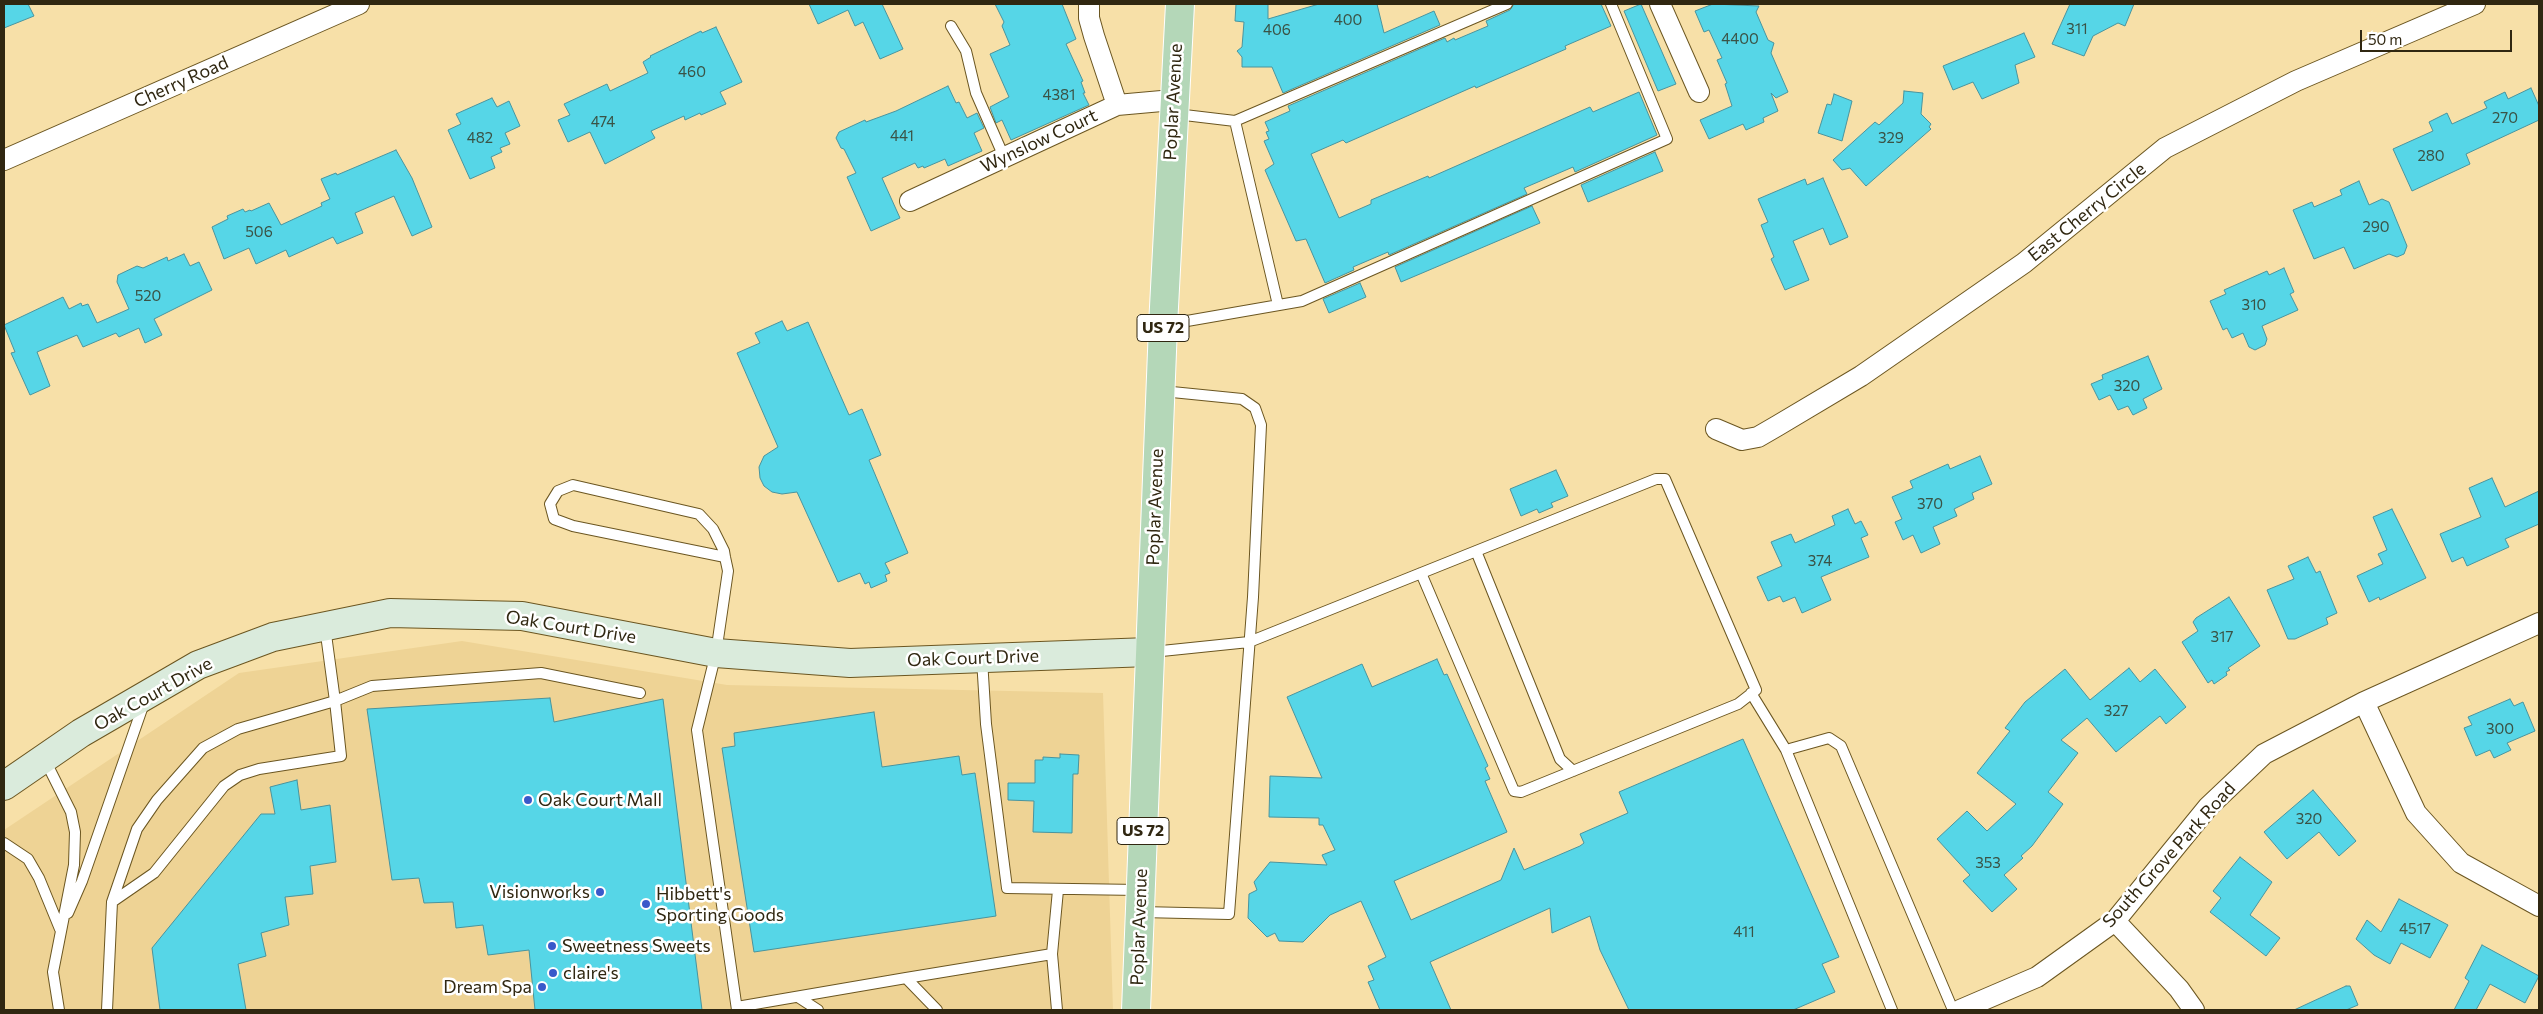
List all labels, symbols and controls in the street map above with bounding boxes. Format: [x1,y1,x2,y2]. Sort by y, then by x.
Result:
house number: 400 [1334,11,1362,29]
house number: 311 [2066,20,2088,38]
scale bar [2363,20,2516,52]
house number: 406 [1263,21,1291,39]
house number: 4400 [1721,30,1759,48]
text: 50 m [2368,30,2402,48]
street label: Poplar Avenue [1159,43,1187,161]
street label: Cherry Road [130,52,232,112]
house number: 460 [678,63,706,81]
house number: 4381 [1042,86,1076,104]
street label: Wynslow Court [977,105,1101,177]
house number: 270 [2492,109,2518,127]
house number: 474 [591,113,615,131]
house number: 441 [890,127,914,145]
house number: 482 [467,129,493,147]
house number: 329 [1878,129,1904,147]
house number: 280 [2417,147,2445,165]
street label: East Cherry Circle [2024,158,2150,266]
house number: 290 [2362,218,2390,236]
house number: 506 [245,223,273,241]
house number: 520 [135,287,161,305]
house number: 310 [2242,296,2266,314]
road number: US 72 [1137,314,1189,342]
house number: 320 [2114,377,2140,395]
street label: Poplar Avenue [1142,448,1168,566]
house number: 370 [1917,495,1943,513]
house number: 374 [1808,552,1832,570]
street label: Oak Court Drive [504,606,638,648]
house number: 317 [2211,628,2233,646]
street label: Oak Court Drive [907,645,1039,671]
street label: Oak Court Drive [90,653,216,735]
house number: 327 [2104,702,2128,720]
house number: 300 [2486,720,2514,738]
street label: South Grove Park Road [2098,778,2240,932]
place label: Oak Court Mall [538,789,662,811]
marker: Oak Court Mall [522,794,534,806]
house number: 320 [2296,810,2322,828]
road number: US 72 [1117,818,1169,844]
house number: 353 [1975,854,2001,872]
street label: Poplar Avenue [1126,868,1152,986]
place label: Visionworks [489,881,590,903]
place label: Hibbett's Sporting Goods [656,883,784,926]
marker: Visionworks [594,886,606,898]
marker: Hibbett's Sporting Goods [640,898,652,910]
house number: 4517 [2399,920,2431,938]
house number: 411 [1733,923,1755,941]
place label: Sweetness Sweets [562,935,711,957]
marker: Sweetness Sweets [546,940,558,952]
place label: claire's [563,962,619,984]
marker: claire's [547,967,559,979]
place label: Dream Spa [443,976,532,998]
marker: Dream Spa [536,981,548,993]

